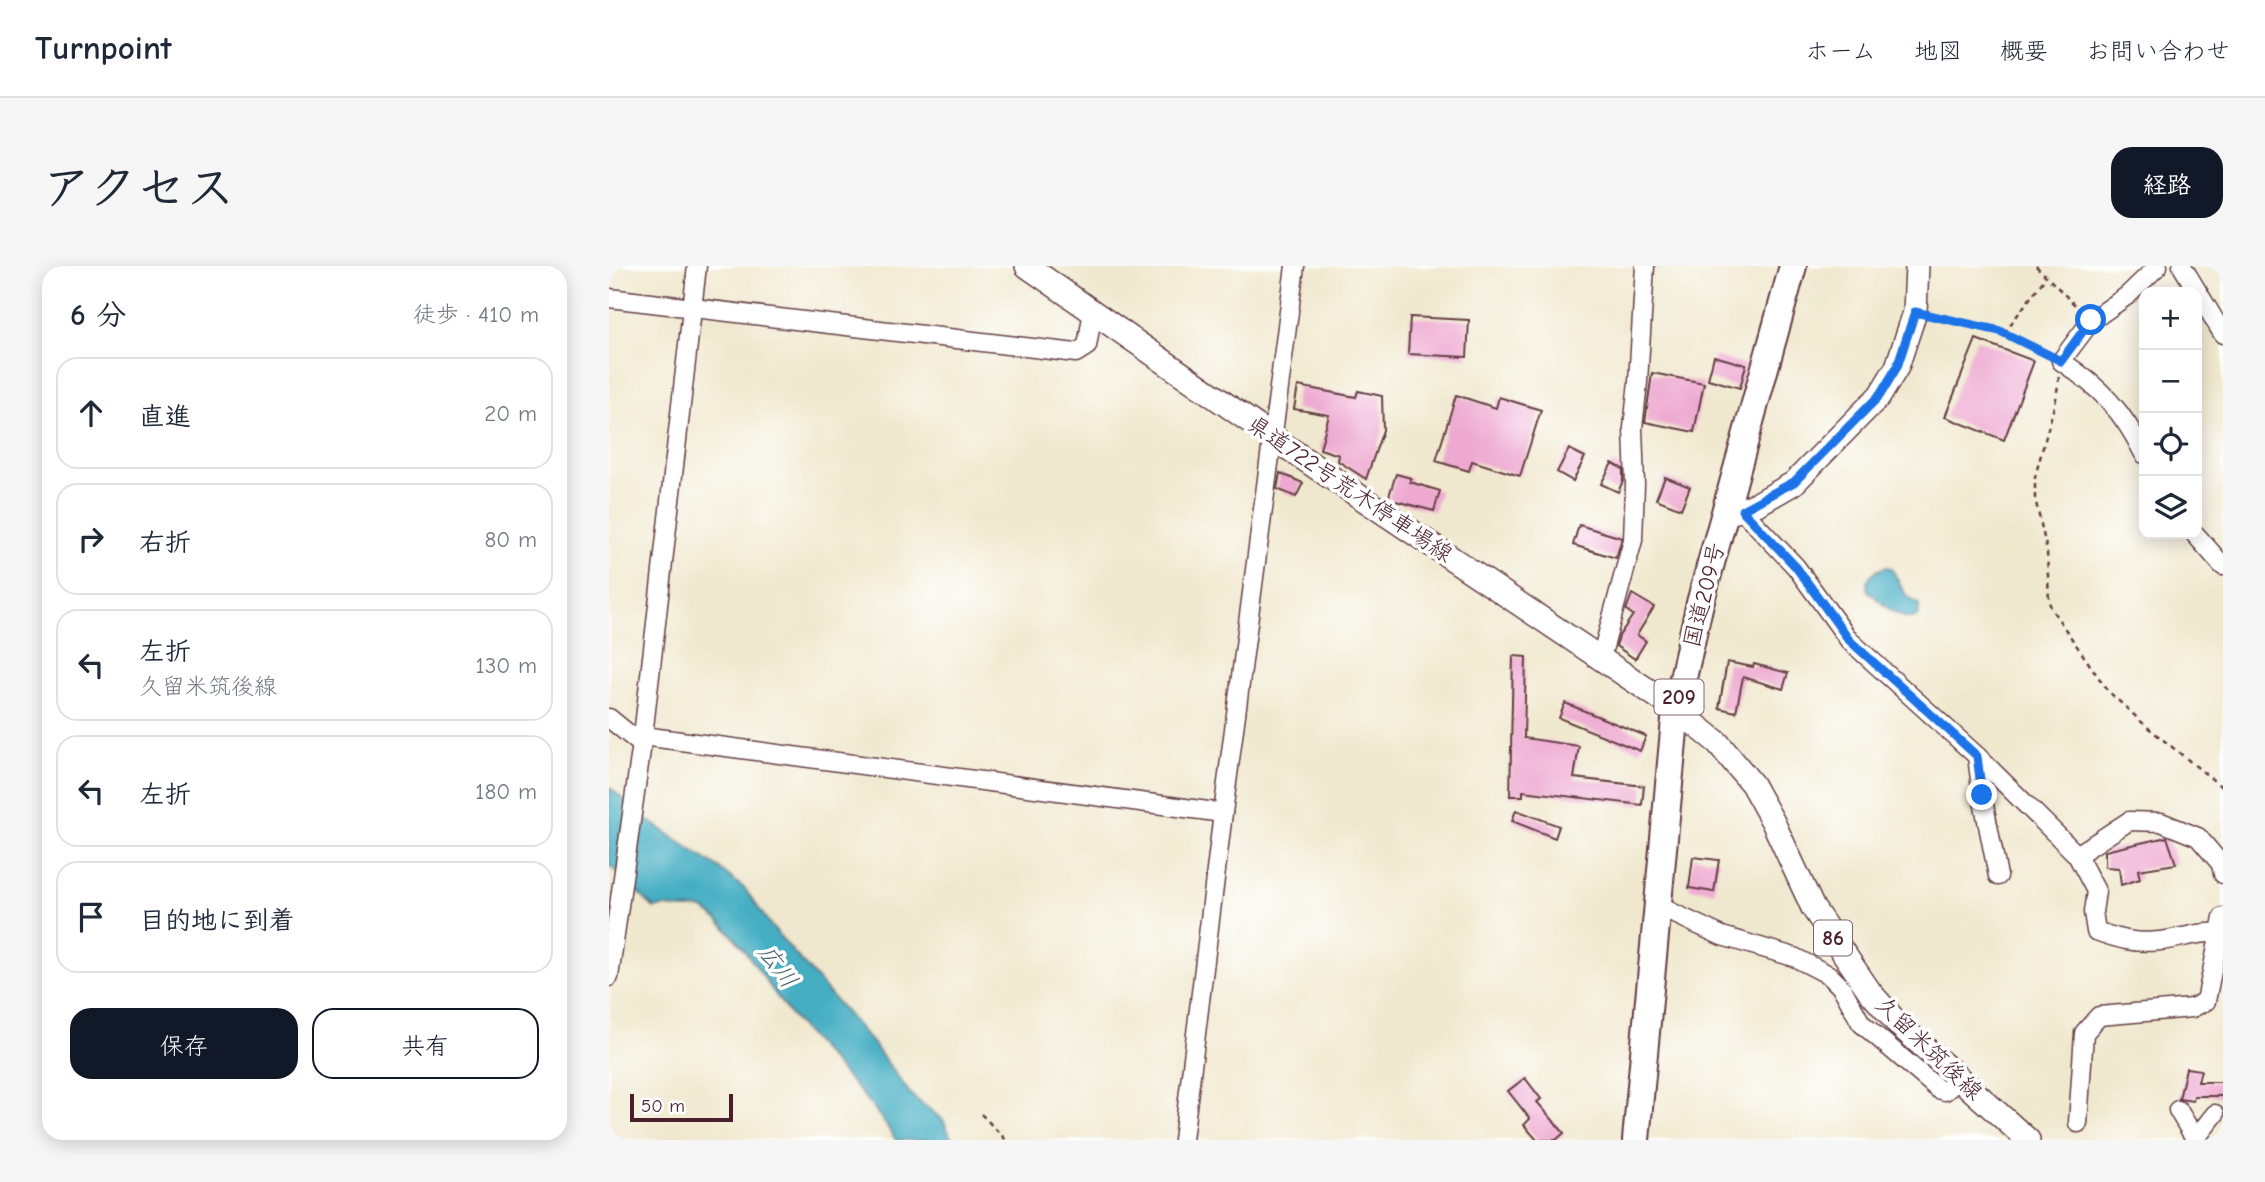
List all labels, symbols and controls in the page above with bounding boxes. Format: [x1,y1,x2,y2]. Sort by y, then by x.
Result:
text: Turnpoint [35,29,172,67]
text: ホーム [1805,37,1876,65]
text: 地図 [1914,37,1962,65]
text: 概要 [2000,37,2048,65]
text: お問い合わせ [2086,37,2230,65]
button: 経路 [2111,147,2223,218]
text: アクセス [42,160,235,216]
map controls [2139,287,2202,539]
button: + [2139,287,2202,350]
text: 6 分 [70,298,126,333]
text: 徒歩 · 410 m [413,301,539,328]
route start [2075,304,2106,335]
button: − [2139,350,2202,413]
icon: ahead [72,394,110,432]
text: 20 m [484,400,537,427]
text: 直進 [139,402,191,432]
street label: 県道722号荒木停車場線 [1242,410,1458,568]
button: locate [2139,413,2202,476]
button: layers [2139,476,2202,539]
icon: right [72,520,110,558]
text: 80 m [484,526,537,553]
text: 右折 [139,528,191,558]
street label: 国道209号 [1678,540,1730,650]
text: 左折 [139,637,191,667]
icon: left [72,646,110,684]
text: 130 m [476,652,537,679]
text: 久留米筑後線 [139,673,277,700]
road number: 209 [1655,680,1703,714]
icon: left [72,772,110,810]
text: 180 m [475,778,537,805]
route end [1966,779,1997,810]
text: 左折 [139,780,191,810]
icon: arrive [72,898,110,936]
text: 目的地に到着 [139,906,295,936]
road number: 86 [1814,920,1852,956]
water label: 広川 [752,938,804,994]
street label: 久留米筑後線 [1870,990,1988,1106]
button: 保存 [70,1008,298,1079]
button: 共有 [312,1008,539,1079]
scale bar [630,1091,733,1123]
text: 50 m [641,1095,685,1117]

